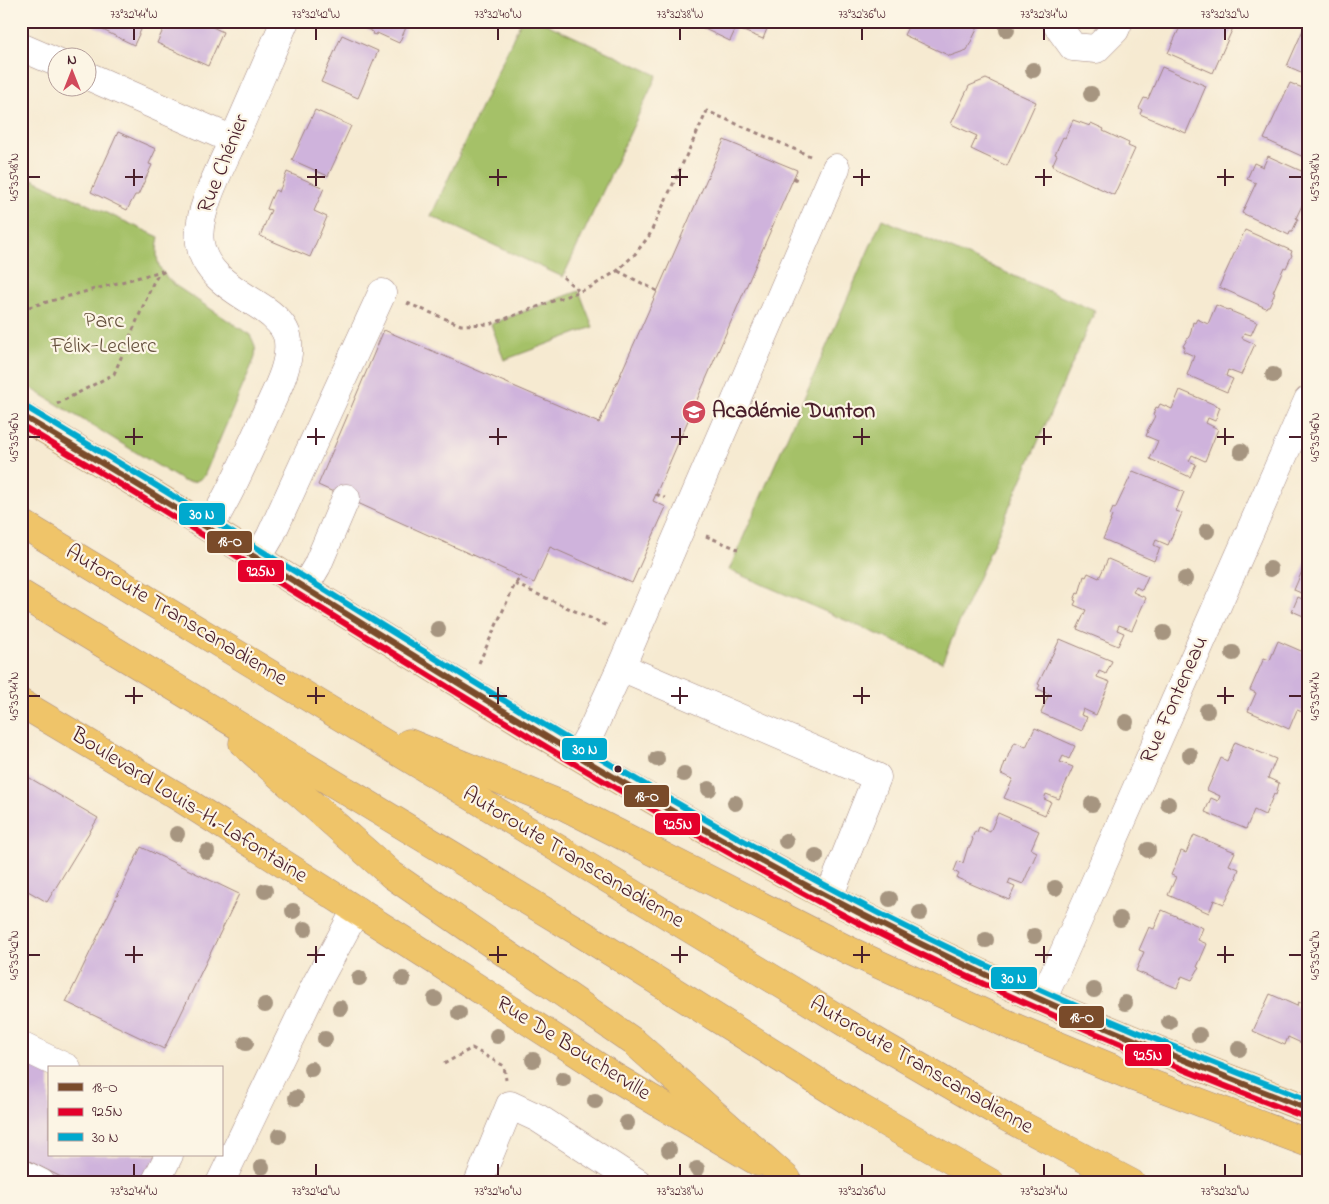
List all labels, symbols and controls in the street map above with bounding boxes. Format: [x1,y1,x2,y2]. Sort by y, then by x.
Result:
text: 73°32'44"W [110,6,158,24]
text: 73°32'42"W [292,6,340,24]
text: 73°32'40"W [474,6,522,24]
text: 73°32'38"W [657,6,703,24]
text: 73°32'36"W [838,6,886,24]
text: 73°32'34"W [1020,6,1068,24]
text: 73°32'32"W [1201,6,1249,24]
north arrow [48,48,98,98]
text: N [67,50,77,71]
street label: Rue Chénier [190,110,258,218]
text: 45°35'48"N [6,153,24,201]
text: 45°35'48"N [1307,153,1325,201]
park label: Parc Félix-Leclerc [50,306,157,363]
place label: Académie Dunton [712,396,875,428]
school or university icon: Académie Dunton [681,399,707,425]
text: 45°35'46"N [6,412,24,462]
text: 45°35'46"N [1307,412,1325,462]
line badge: 30 N [178,502,226,526]
text: 30 N [189,505,214,526]
line badge: 18-O [206,530,253,554]
text: 18-O [218,532,242,553]
street label: Autoroute Transcanadienne [59,537,293,695]
line badge: 925N [237,559,285,583]
text: 925N [246,562,275,583]
street label: Rue Fonteneau [1133,631,1217,769]
text: 45°35'44"N [6,672,24,720]
text: 45°35'44"N [1307,672,1325,720]
street label: Boulevard Louis-H.-Lafontaine [64,719,314,892]
line badge: 30 N [561,737,608,761]
text: 30 N [572,740,597,761]
unlabelled marker [613,764,623,774]
street label: Autoroute Transcanadienne [456,779,690,937]
line badge: 18-O [623,784,670,808]
text: 18-O [635,787,659,808]
line badge: 925N [654,812,701,836]
text: 925N [663,815,692,836]
text: 45°35'42"N [6,930,24,980]
text: 45°35'42"N [1307,930,1325,980]
line badge: 30 N [990,966,1038,990]
text: 30 N [1001,969,1026,990]
street label: Rue De Boucherville [490,989,657,1110]
street label: Autoroute Transcanadienne [803,989,1039,1143]
line badge: 18-O [1058,1005,1105,1029]
text: 18-O [1070,1008,1094,1029]
line badge: 925N [1124,1043,1172,1067]
text: 925N [1133,1046,1162,1067]
legend [48,1066,222,1156]
text: 18-O [92,1077,118,1099]
text: 925N [92,1101,123,1123]
text: 30 N [92,1127,119,1149]
text: 73°32'44"W [110,1183,158,1201]
text: 73°32'42"W [292,1183,340,1201]
text: 73°32'40"W [474,1183,522,1201]
text: 73°32'38"W [657,1183,703,1201]
text: 73°32'36"W [838,1183,886,1201]
text: 73°32'34"W [1020,1183,1068,1201]
text: 73°32'32"W [1201,1183,1249,1201]

